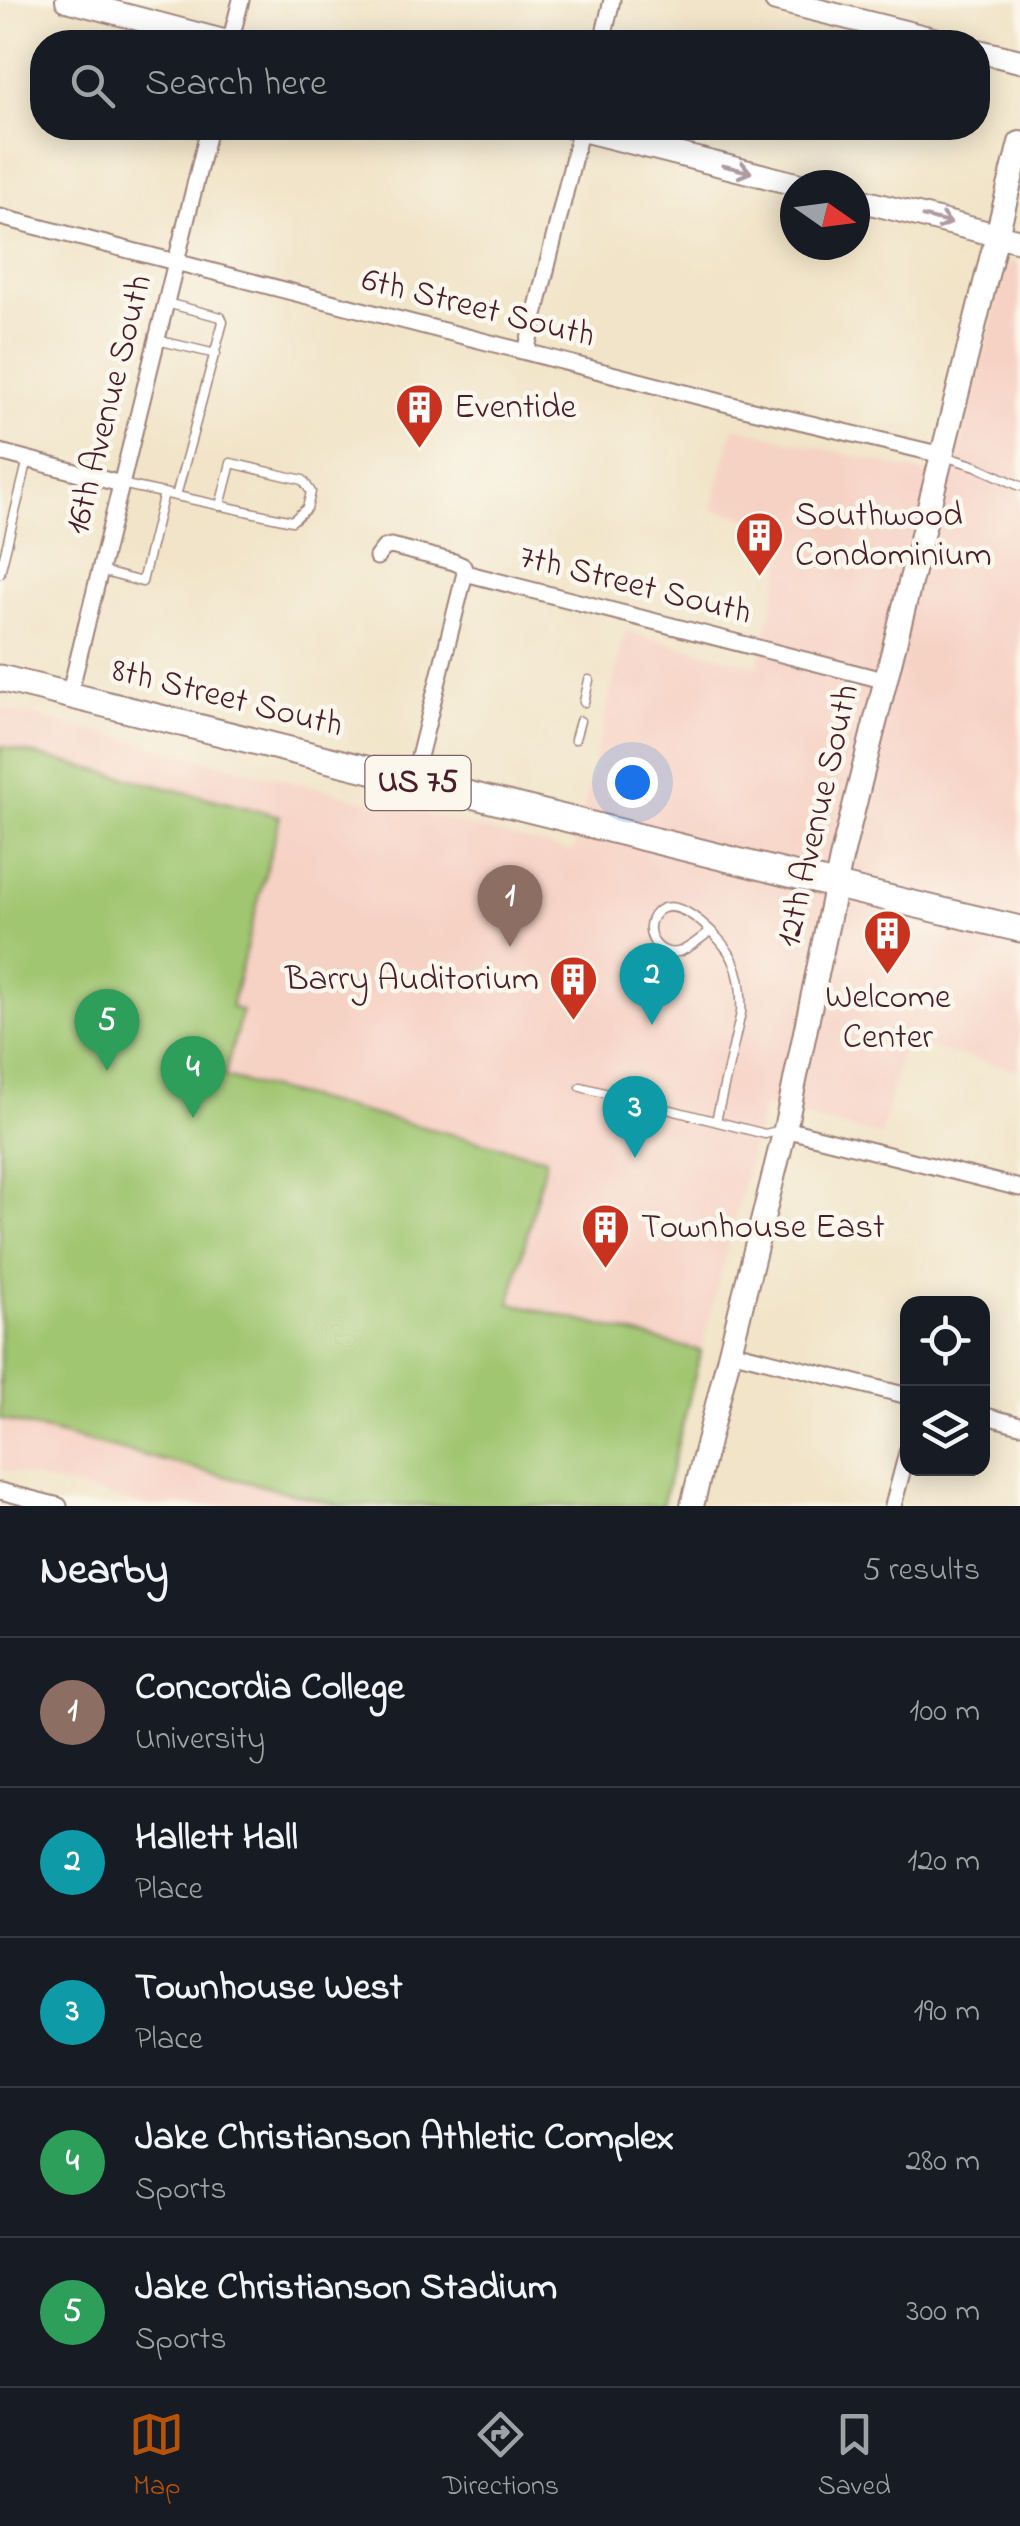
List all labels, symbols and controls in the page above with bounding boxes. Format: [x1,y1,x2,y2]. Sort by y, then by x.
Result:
search box [30,30,990,140]
text: Search here [145,57,327,113]
icon: search [65,58,120,113]
one-way arrow [720,161,752,179]
north arrow [780,170,870,260]
one-way arrow [921,212,953,230]
street label: 6th Street South [356,255,600,363]
street label: 16th Avenue South [53,270,167,540]
building icon: Eventide [393,382,445,450]
place label: Eventide [454,383,576,434]
place label: Southwood Condominium [795,491,992,582]
building icon: Southwood Condominium [734,510,786,578]
street label: 7th Street South [514,533,756,639]
street label: 8th Street South [106,646,348,752]
street label: 12th Avenue South [764,680,874,952]
road number: US 75 [366,756,470,810]
your location [607,757,658,808]
pin: 1 [478,864,542,947]
building icon: Welcome Center [862,908,914,976]
pin: 2 [620,942,684,1025]
building icon: Barry Auditorium [548,954,600,1022]
place label: Barry Auditorium [284,955,539,1006]
place label: Welcome Center [825,973,951,1064]
pin: 5 [74,988,140,1071]
pin: 4 [160,1036,226,1118]
pin: 3 [602,1076,668,1158]
building icon: Townhouse East [580,1202,632,1270]
place label: Townhouse East [641,1203,885,1254]
map controls [900,1296,990,1476]
button: locate [900,1296,990,1386]
button: layers [900,1386,990,1476]
text: Nearby [40,1541,168,1602]
text: 5 results [863,1548,980,1595]
text: Concordia College [135,1661,404,1717]
text: 1 [67,1689,78,1736]
text: 100 m [909,1689,980,1736]
text: University [135,1717,265,1764]
text: Hallett Hall [135,1811,298,1867]
text: 2 [65,1839,80,1886]
text: 120 m [907,1839,980,1886]
text: Place [135,1867,203,1914]
text: Townhouse West [135,1961,403,2017]
text: 3 [66,1989,79,2036]
text: 190 m [914,1989,980,2036]
text: Place [135,2017,203,2064]
text: Jake Christianson Athletic Complex [135,2111,674,2167]
text: 4 [66,2139,79,2186]
text: 280 m [905,2139,980,2186]
text: Sports [135,2167,227,2214]
text: Jake Christianson Stadium [135,2261,557,2317]
text: 5 [63,2289,82,2336]
text: 300 m [906,2289,980,2336]
text: Sports [135,2317,227,2364]
tab: Map [129,2407,184,2508]
tab: Directions [443,2407,559,2508]
tab: Saved [818,2407,891,2508]

